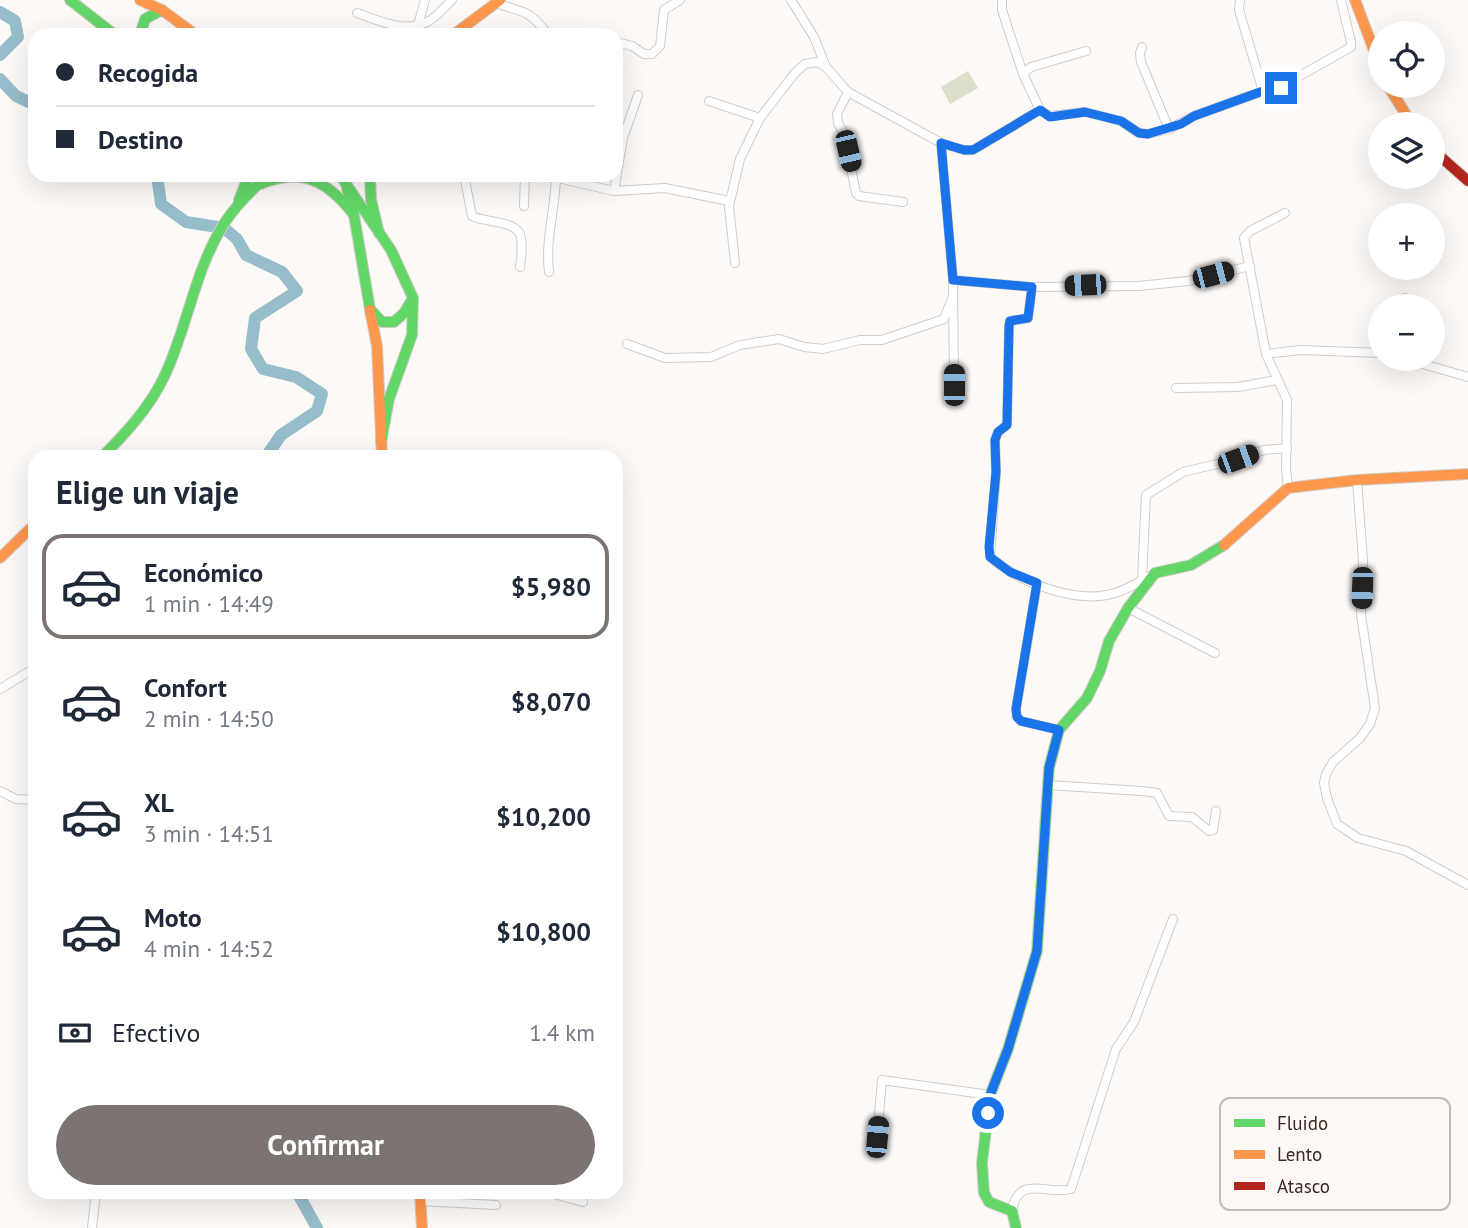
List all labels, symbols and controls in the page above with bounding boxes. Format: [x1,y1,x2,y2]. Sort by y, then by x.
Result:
map controls [1368,21,1445,371]
button: locate [1368,21,1445,98]
text: Recogida [98,56,198,89]
route end [1265,72,1297,104]
button: layers [1368,112,1445,189]
text: Destino [98,123,183,156]
car [834,128,863,174]
button: + [1368,203,1445,280]
car [1190,259,1237,291]
car [1064,274,1107,296]
button: − [1368,294,1445,371]
car [944,364,965,406]
car [1215,442,1262,476]
text: Elige un viaje [56,471,239,513]
icon: car [60,555,123,618]
text: Económico [144,556,263,589]
car [1351,567,1374,609]
text: $5,980 [511,570,591,603]
text: 1 min · 14:49 [144,589,274,618]
icon: car [60,670,123,733]
text: Confort [144,671,227,704]
text: $8,070 [511,685,591,718]
text: 2 min · 14:50 [144,704,274,733]
icon: car [60,785,123,848]
text: XL [144,786,174,819]
text: $10,200 [496,800,591,833]
text: 3 min · 14:51 [144,819,274,848]
icon: car [60,900,123,963]
text: Moto [144,901,202,934]
text: $10,800 [496,915,591,948]
text: 4 min · 14:52 [144,934,274,963]
icon: cash [56,1014,94,1052]
text: Efectivo [112,1016,201,1049]
text: 1.4 km [529,1018,595,1047]
route start [972,1097,1004,1129]
legend [1220,1098,1450,1210]
button: Confirmar [56,1105,595,1185]
text: Fluido [1277,1111,1328,1135]
car [865,1115,890,1159]
text: Lento [1277,1142,1322,1166]
text: Atasco [1277,1174,1330,1198]

